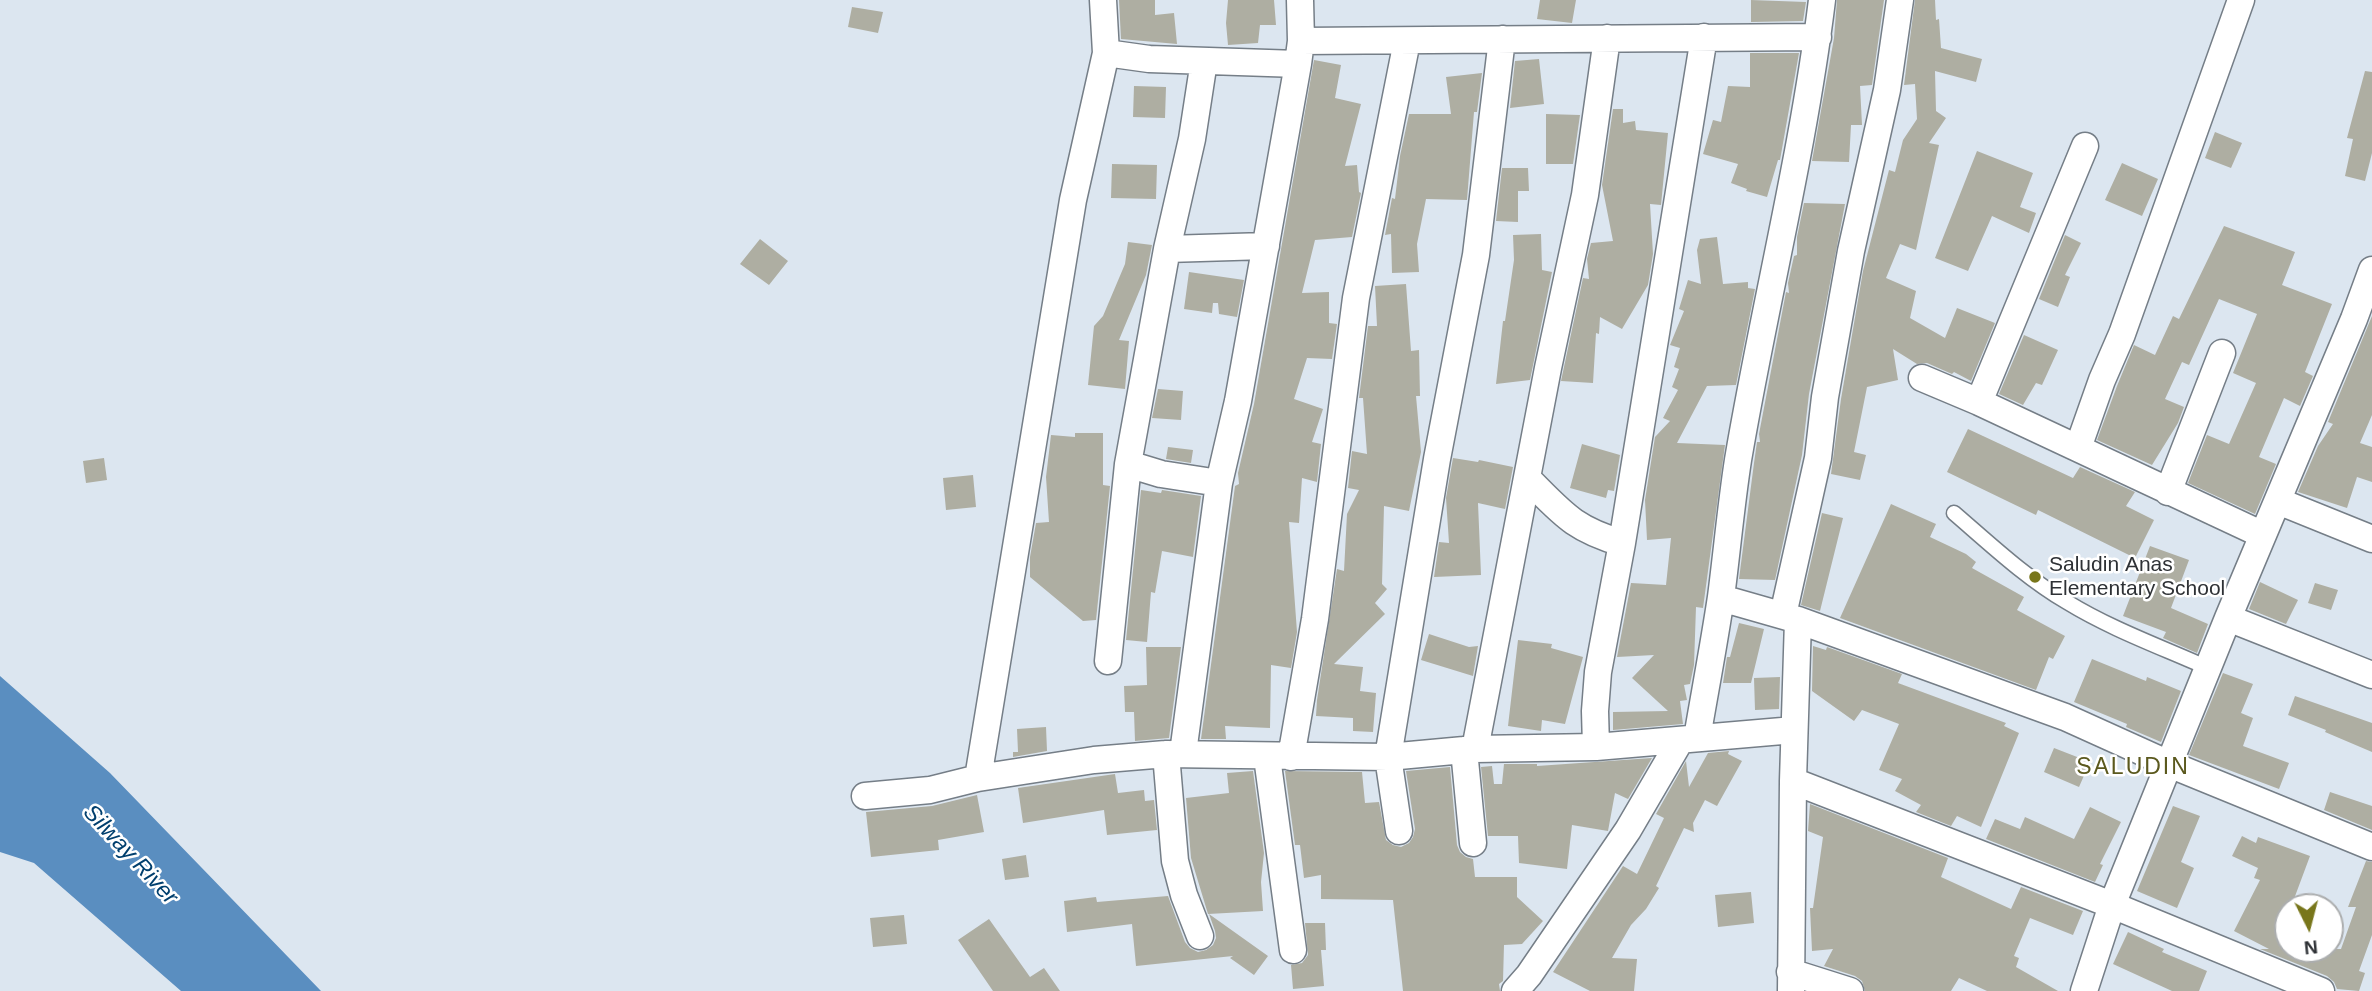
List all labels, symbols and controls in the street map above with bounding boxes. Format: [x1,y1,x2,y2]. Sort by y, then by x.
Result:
place label: Saludin Anas Elementary School [2049,552,2225,602]
marker: Saludin Anas Elementary School [2027,569,2043,585]
district label: SALUDIN [2077,754,2189,782]
water label: Silway River [77,799,183,911]
north arrow [2274,893,2344,963]
text: N [2303,936,2319,959]

